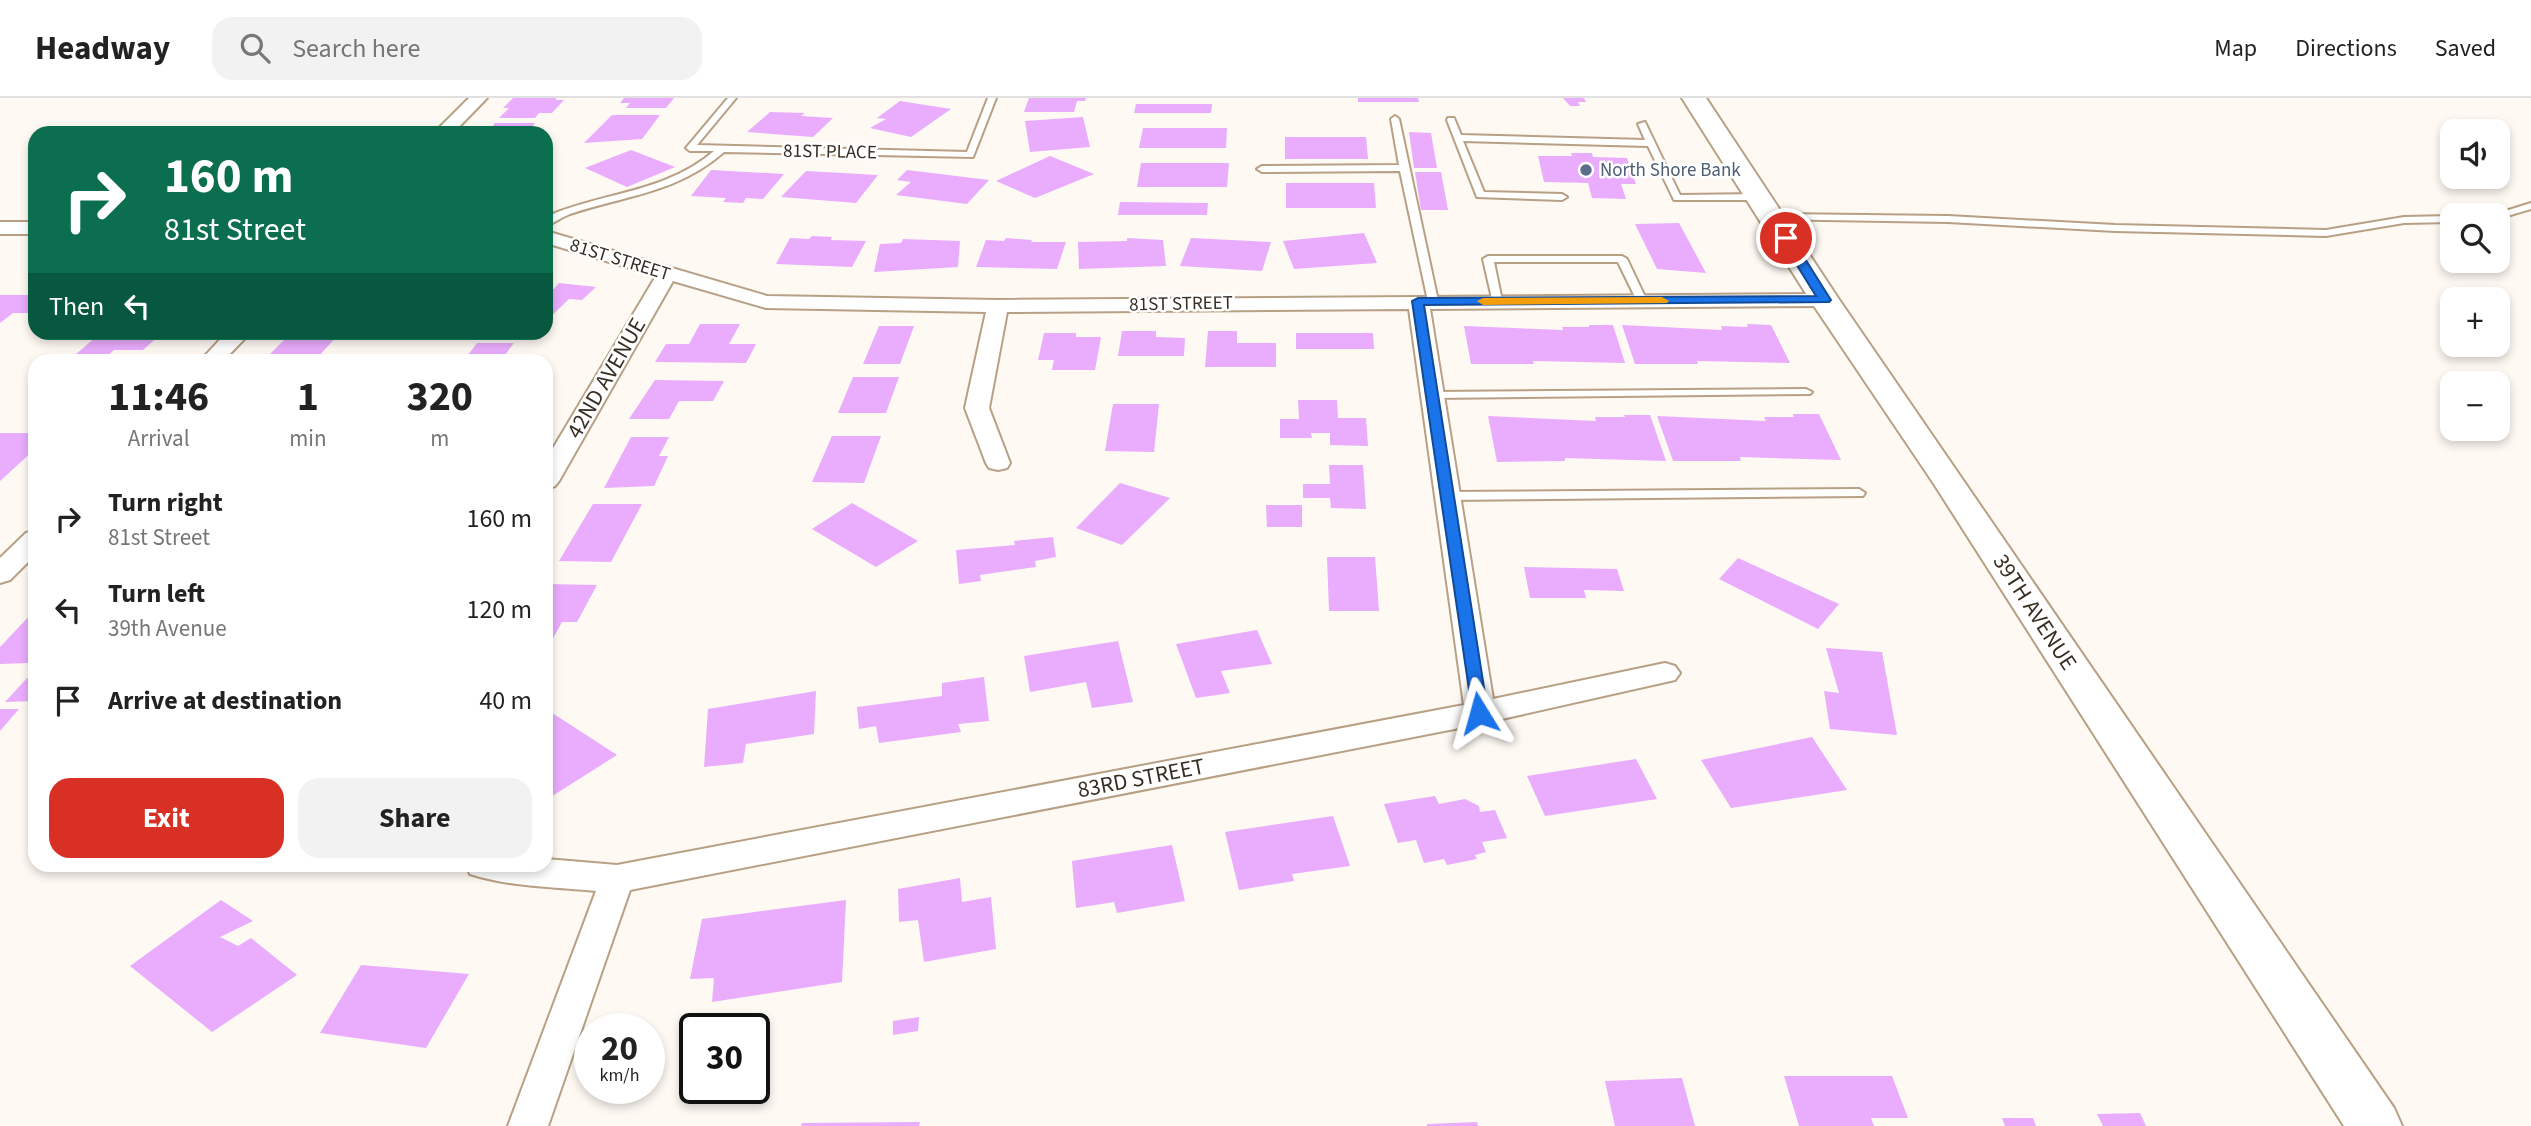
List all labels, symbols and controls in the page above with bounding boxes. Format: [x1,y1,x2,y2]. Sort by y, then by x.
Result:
search box [212,17,702,80]
text: Headway [35,25,170,72]
icon: search [236,29,274,67]
text: Search here [292,30,420,67]
text: Map [2214,31,2257,66]
text: Directions [2295,31,2397,66]
text: Saved [2435,31,2496,66]
map controls [2440,119,2510,441]
button: sound [2440,119,2510,189]
street label: 81ST PLACE [783,138,877,166]
text: 160 m [164,142,293,212]
icon: right [49,154,140,245]
place label: North Shore Bank [1600,157,1741,184]
marker: North Shore Bank [1578,162,1594,178]
button: search [2440,203,2510,273]
text: 81st Street [164,207,306,253]
pin [1756,208,1816,268]
icon: arrive [1767,219,1805,257]
street label: 81ST STREET [567,232,673,288]
icon: left [118,287,156,325]
button: + [2440,287,2510,357]
text: Then [49,288,104,325]
street label: 81ST STREET [1129,290,1233,318]
street label: 42ND AVENUE [558,312,654,444]
text: 11:46 [108,367,209,427]
text: 1 [297,367,319,427]
text: 320 [406,367,473,427]
button: − [2440,371,2510,441]
text: Arrival [128,422,190,455]
text: min [289,422,327,455]
text: m [430,422,449,455]
text: Turn right [108,484,223,521]
icon: right [49,500,87,538]
text: 160 m [466,500,532,537]
text: 81st Street [108,521,210,554]
street label: 39TH AVENUE [1985,547,2085,677]
text: Turn left [108,575,205,612]
icon: left [49,591,87,629]
text: 120 m [466,591,532,628]
text: 39th Avenue [108,612,227,645]
position arrow [1442,676,1516,750]
icon: arrive [49,682,87,720]
text: Arrive at destination [108,682,342,719]
text: 40 m [479,682,532,719]
street label: 83RD STREET [1075,750,1207,806]
button: Exit [49,778,284,858]
button: Share [298,778,532,858]
speed limit sign: 30 [679,1013,770,1104]
text: 20 [601,1024,638,1074]
text: km/h [600,1063,639,1088]

